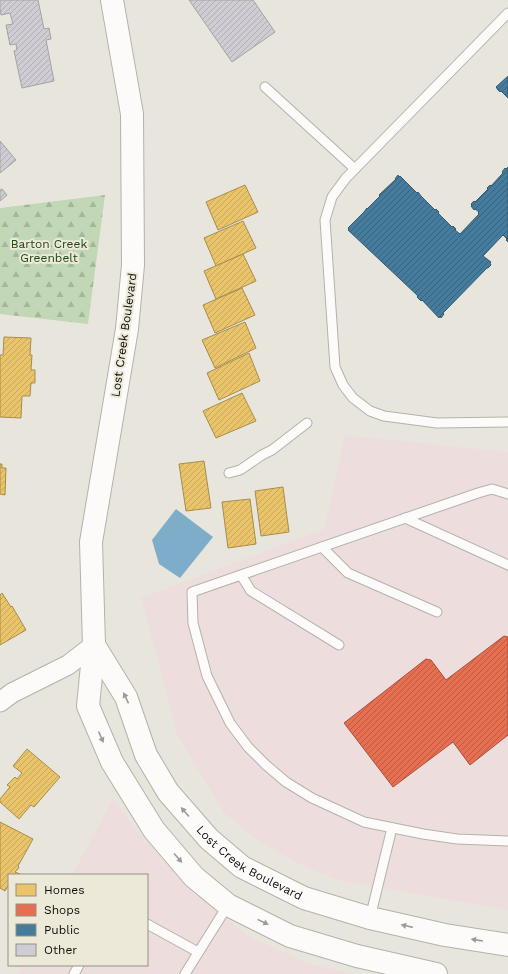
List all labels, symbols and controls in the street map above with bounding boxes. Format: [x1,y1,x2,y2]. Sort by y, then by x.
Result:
park label: Barton Creek Greenbelt [11,237,87,265]
street label: Lost Creek Boulevard [108,272,140,398]
one-way arrow [123,692,129,704]
one-way arrow [98,732,104,743]
one-way arrow [180,807,190,817]
street label: Lost Creek Boulevard [194,823,305,903]
one-way arrow [173,853,183,863]
legend [8,874,148,966]
text: Homes [44,883,85,897]
text: Shops [44,903,80,917]
one-way arrow [257,919,268,925]
text: Public [44,923,80,937]
one-way arrow [401,923,413,929]
one-way arrow [470,937,483,943]
text: Other [44,943,77,957]

